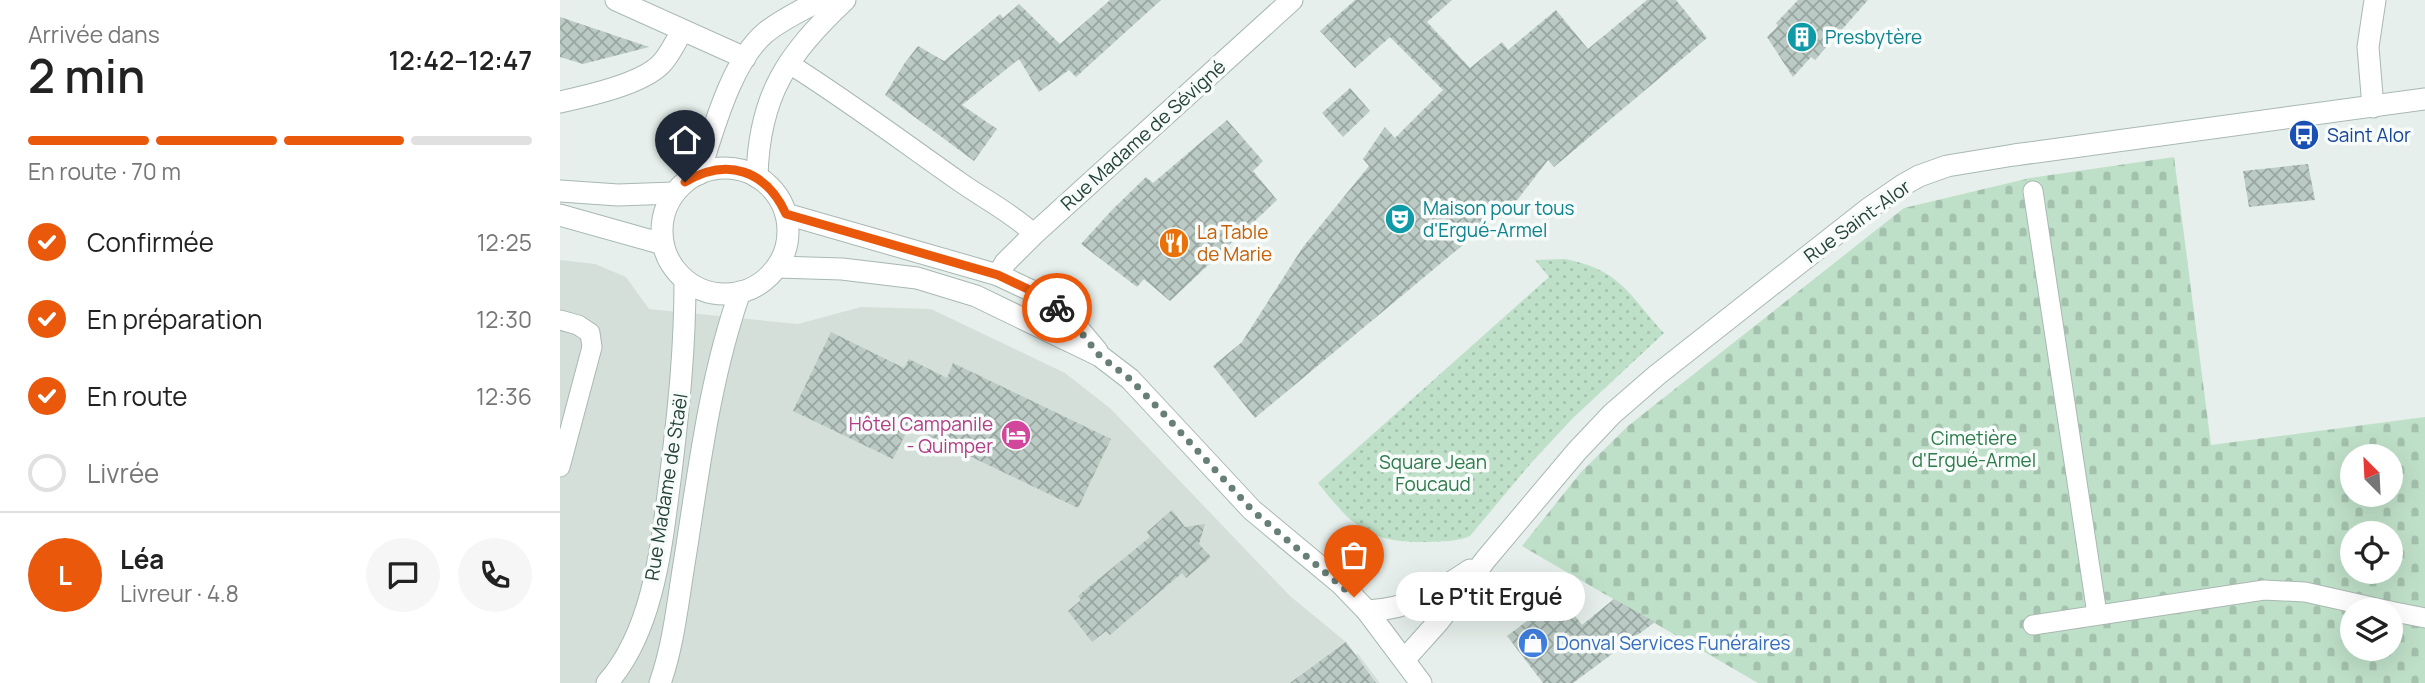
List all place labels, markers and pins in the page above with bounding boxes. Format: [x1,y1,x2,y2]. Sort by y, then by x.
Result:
building icon: Presbytère [1785,20,1819,54]
place label: Presbytère [1825,24,1922,50]
pin [655,110,715,182]
bus stop icon: Saint Alor [2287,118,2321,152]
place label: Saint Alor [2327,122,2411,148]
place label: Maison pour tous d'Ergué-Armel [1423,195,1574,243]
theatre icon: Maison pour tous d'Ergué-Armel [1383,202,1417,236]
place label: La Table de Marie [1197,219,1272,267]
restaurant icon: La Table de Marie [1157,226,1191,260]
place label: Hôtel Campanile - Quimper [849,411,993,459]
hotel icon: Hôtel Campanile - Quimper [999,418,1033,452]
pin [1324,525,1384,597]
callout: Le P'tit Ergué [1396,572,1585,622]
shop icon: Donval Services Funéraires [1516,626,1550,660]
place label: Donval Services Funéraires [1556,630,1790,656]

